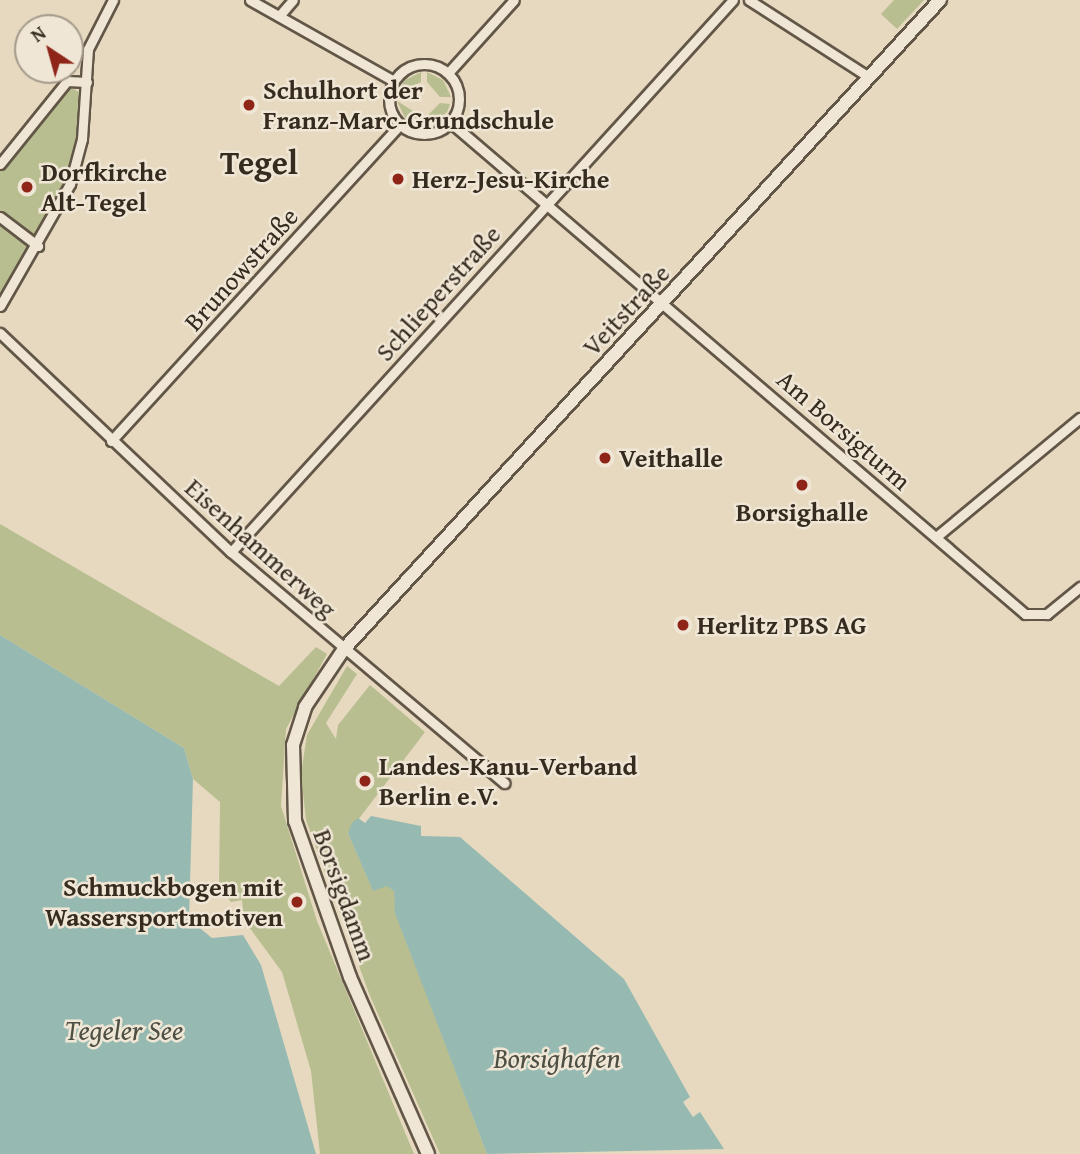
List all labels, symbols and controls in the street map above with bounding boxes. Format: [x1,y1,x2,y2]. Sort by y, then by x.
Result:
north arrow [14,14,84,84]
text: N [24,19,51,49]
place label: Schulhort der Franz-Marc-Grundschule [263,74,554,136]
marker: Schulhort der Franz-Marc-Grundschule [241,97,257,113]
district label: Tegel [220,143,298,183]
place label: Dorfkirche Alt-Tegel [41,156,167,218]
place label: Herz-Jesu-Kirche [412,163,610,195]
marker: Herz-Jesu-Kirche [390,171,406,187]
marker: Dorfkirche Alt-Tegel [19,179,35,195]
street label: Brunowstraße [177,201,305,337]
street label: Schlieperstraße [369,219,507,367]
street label: Veitstraße [576,258,676,362]
street label: Am Borsigturm [771,363,917,497]
place label: Veithalle [619,442,723,474]
marker: Veithalle [597,450,613,466]
street label: Eisenhammerweg [179,472,343,624]
marker: Borsighalle [794,477,810,493]
place label: Borsighalle [736,496,868,528]
place label: Herlitz PBS AG [697,609,866,641]
marker: Herlitz PBS AG [675,617,691,633]
place label: Landes-Kanu-Verband Berlin e.V. [379,750,637,812]
marker: Landes-Kanu-Verband Berlin e.V. [357,773,373,789]
street label: Borsigdamm [307,825,383,965]
place label: Schmuckbogen mit Wassersportmotiven [45,871,283,932]
marker: Schmuckbogen mit Wassersportmotiven [289,894,305,910]
water label: Tegeler See [65,1013,183,1047]
water label: Borsighafen [493,1041,621,1075]

